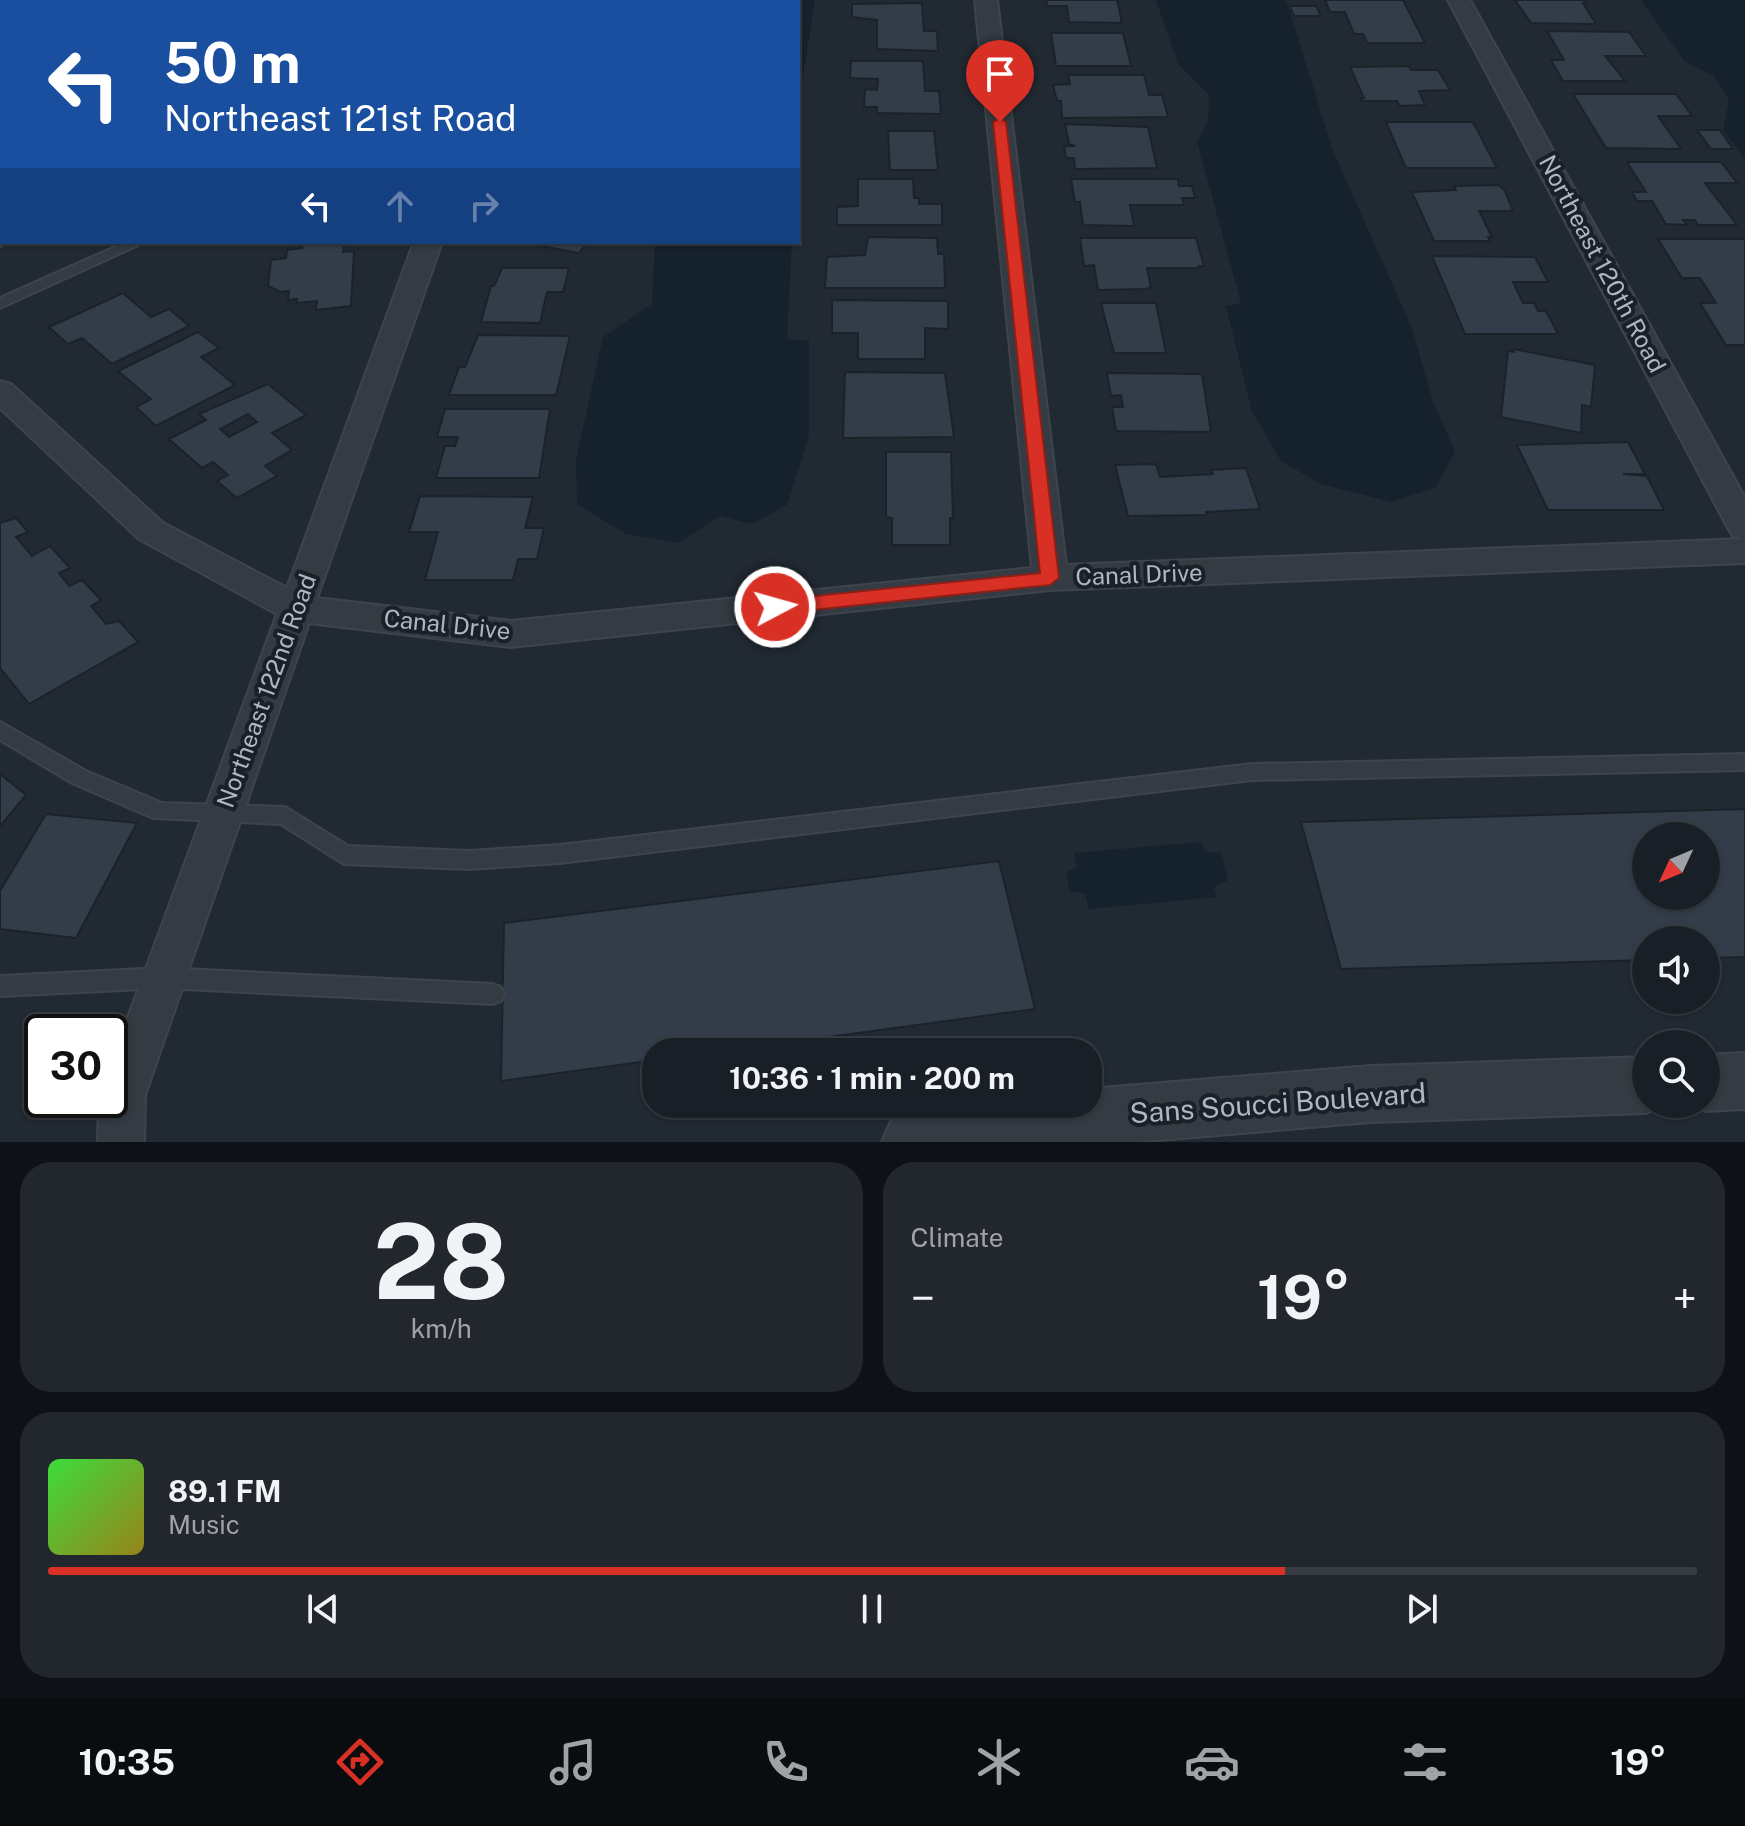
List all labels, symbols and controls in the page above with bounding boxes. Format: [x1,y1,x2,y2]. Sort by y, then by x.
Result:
text: 50 m [164,30,301,96]
icon: left [32,32,136,136]
pin [966,40,1034,122]
icon: arrive [978,52,1022,96]
text: Northeast 121st Road [164,97,517,139]
street label: Northeast 120th Road [1534,150,1672,377]
icon: left [294,184,338,228]
icon: ahead [378,184,422,228]
icon: right [462,184,506,228]
street label: Canal Drive [1075,558,1203,590]
position arrow [733,565,817,649]
street label: Northeast 122nd Road [211,570,321,811]
street label: Canal Drive [382,603,512,645]
north arrow [1632,822,1720,910]
map controls [1632,822,1720,1118]
button: sound [1632,926,1720,1014]
speed limit sign: 30 [24,1014,128,1118]
button: search [1632,1030,1720,1118]
text: 10:36 · 1 min · 200 m [729,1060,1015,1096]
street label: Sans Soucci Boulevard [1129,1076,1427,1129]
text: 28 [373,1200,509,1322]
text: Climate [911,1222,1004,1253]
text: 19° [1257,1262,1351,1333]
text: − [911,1272,935,1324]
text: + [1673,1272,1697,1324]
text: km/h [411,1313,472,1344]
text: 89.1 FM [168,1473,281,1509]
text: Music [168,1509,240,1540]
icon: previous [301,1587,345,1631]
icon: pause [850,1587,894,1631]
icon: next [1400,1587,1444,1631]
icon: directions [332,1734,388,1790]
icon: music [545,1734,601,1790]
icon: phone [758,1734,814,1790]
icon: climate [971,1734,1027,1790]
icon: car [1184,1734,1240,1790]
icon: filters [1397,1734,1453,1790]
text: 10:35 [79,1741,175,1783]
text: 19° [1610,1741,1666,1783]

